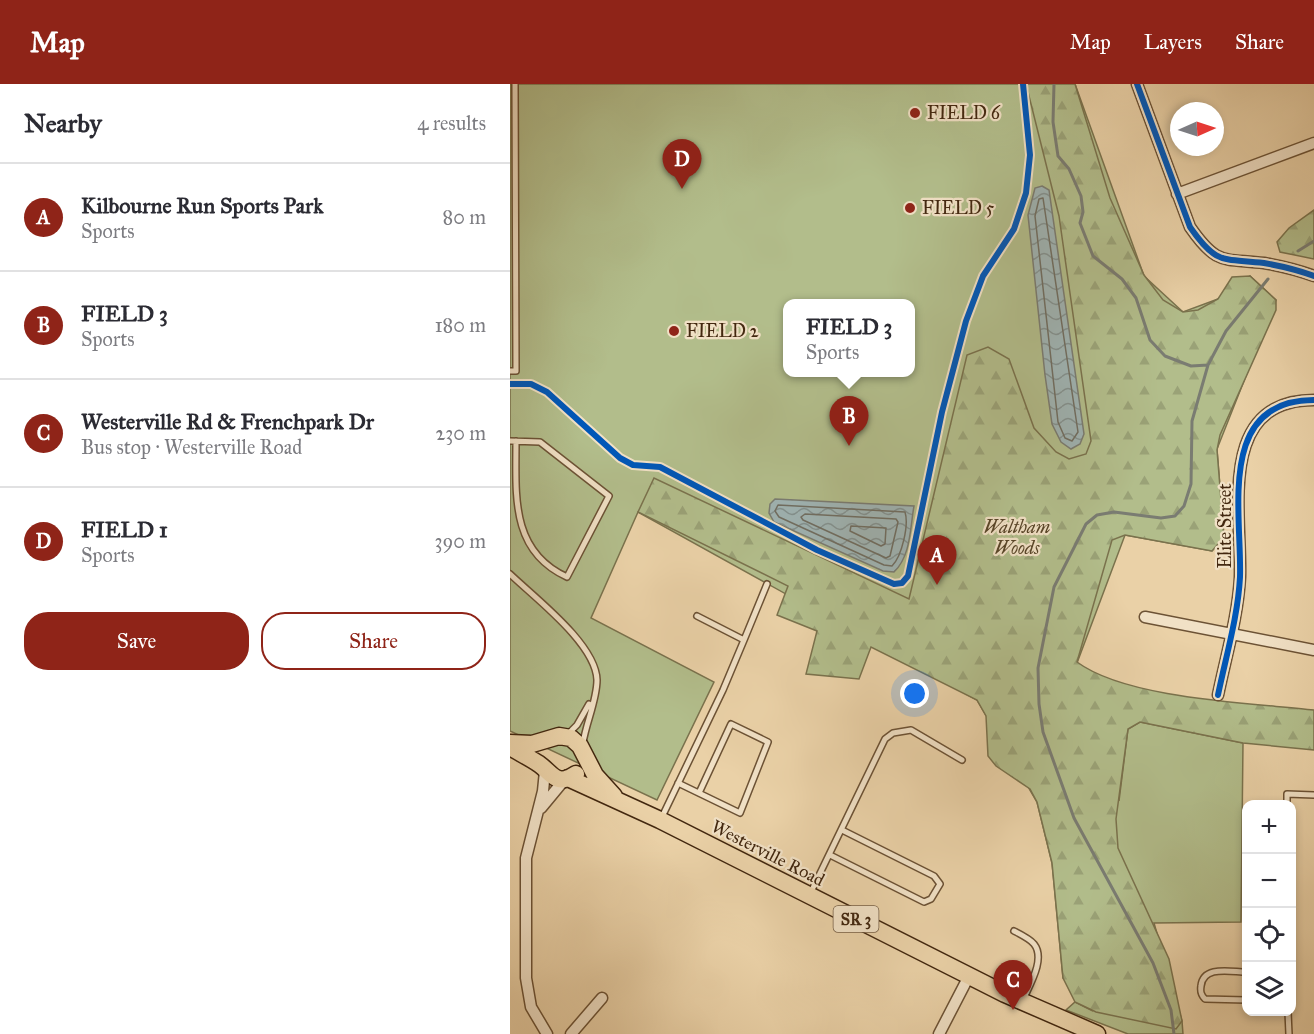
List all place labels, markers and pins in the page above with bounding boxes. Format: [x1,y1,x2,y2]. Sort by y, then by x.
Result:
place label: FIELD 6 [927,102,1001,124]
marker: FIELD 6 [908,106,922,120]
pin: D [662,140,702,189]
place label: FIELD 5 [922,197,995,219]
marker: FIELD 5 [903,201,917,215]
place label: FIELD 2 [686,320,759,342]
marker: FIELD 2 [667,324,681,338]
pin: B [830,396,868,446]
pin: A [918,536,956,585]
pin: C [994,960,1032,1010]

